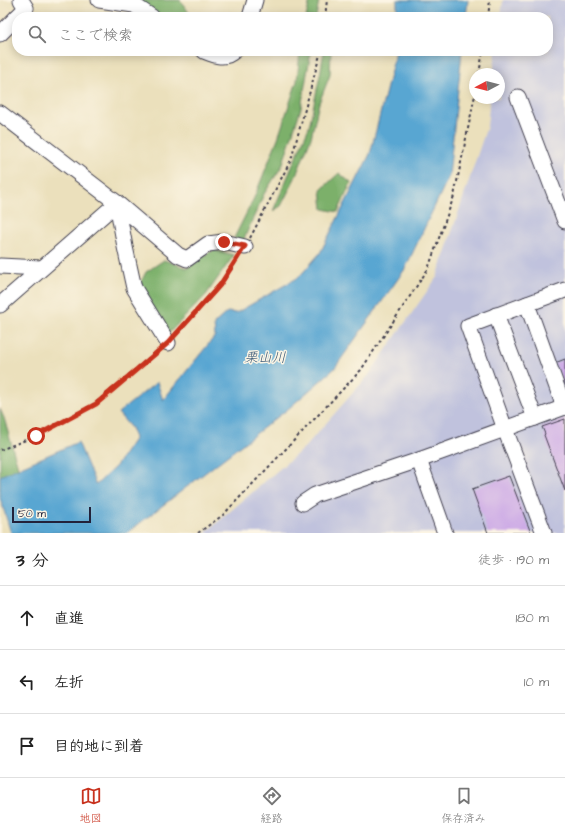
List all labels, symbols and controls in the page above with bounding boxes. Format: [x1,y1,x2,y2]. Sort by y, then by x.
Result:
search box [12,12,553,56]
icon: search [26,23,48,45]
text: ここで検索 [58,25,133,46]
north arrow [469,68,505,104]
route end [215,233,233,251]
water label: 栗山川 [244,348,286,368]
route start [27,427,45,445]
scale bar [12,505,91,524]
text: 50 m [18,506,46,521]
text: 3 分 [16,549,48,573]
text: 徒歩 · 190 m [478,551,549,569]
icon: ahead [16,607,38,629]
text: 直進 [54,608,84,629]
text: 180 m [515,609,549,627]
icon: left [16,671,38,693]
text: 左折 [54,672,84,693]
text: 10 m [524,673,549,691]
icon: arrive [16,735,38,757]
text: 目的地に到着 [54,736,144,757]
tab: 地図 [80,785,102,826]
tab: 経路 [261,785,283,826]
tab: 保存済み [442,785,486,826]

